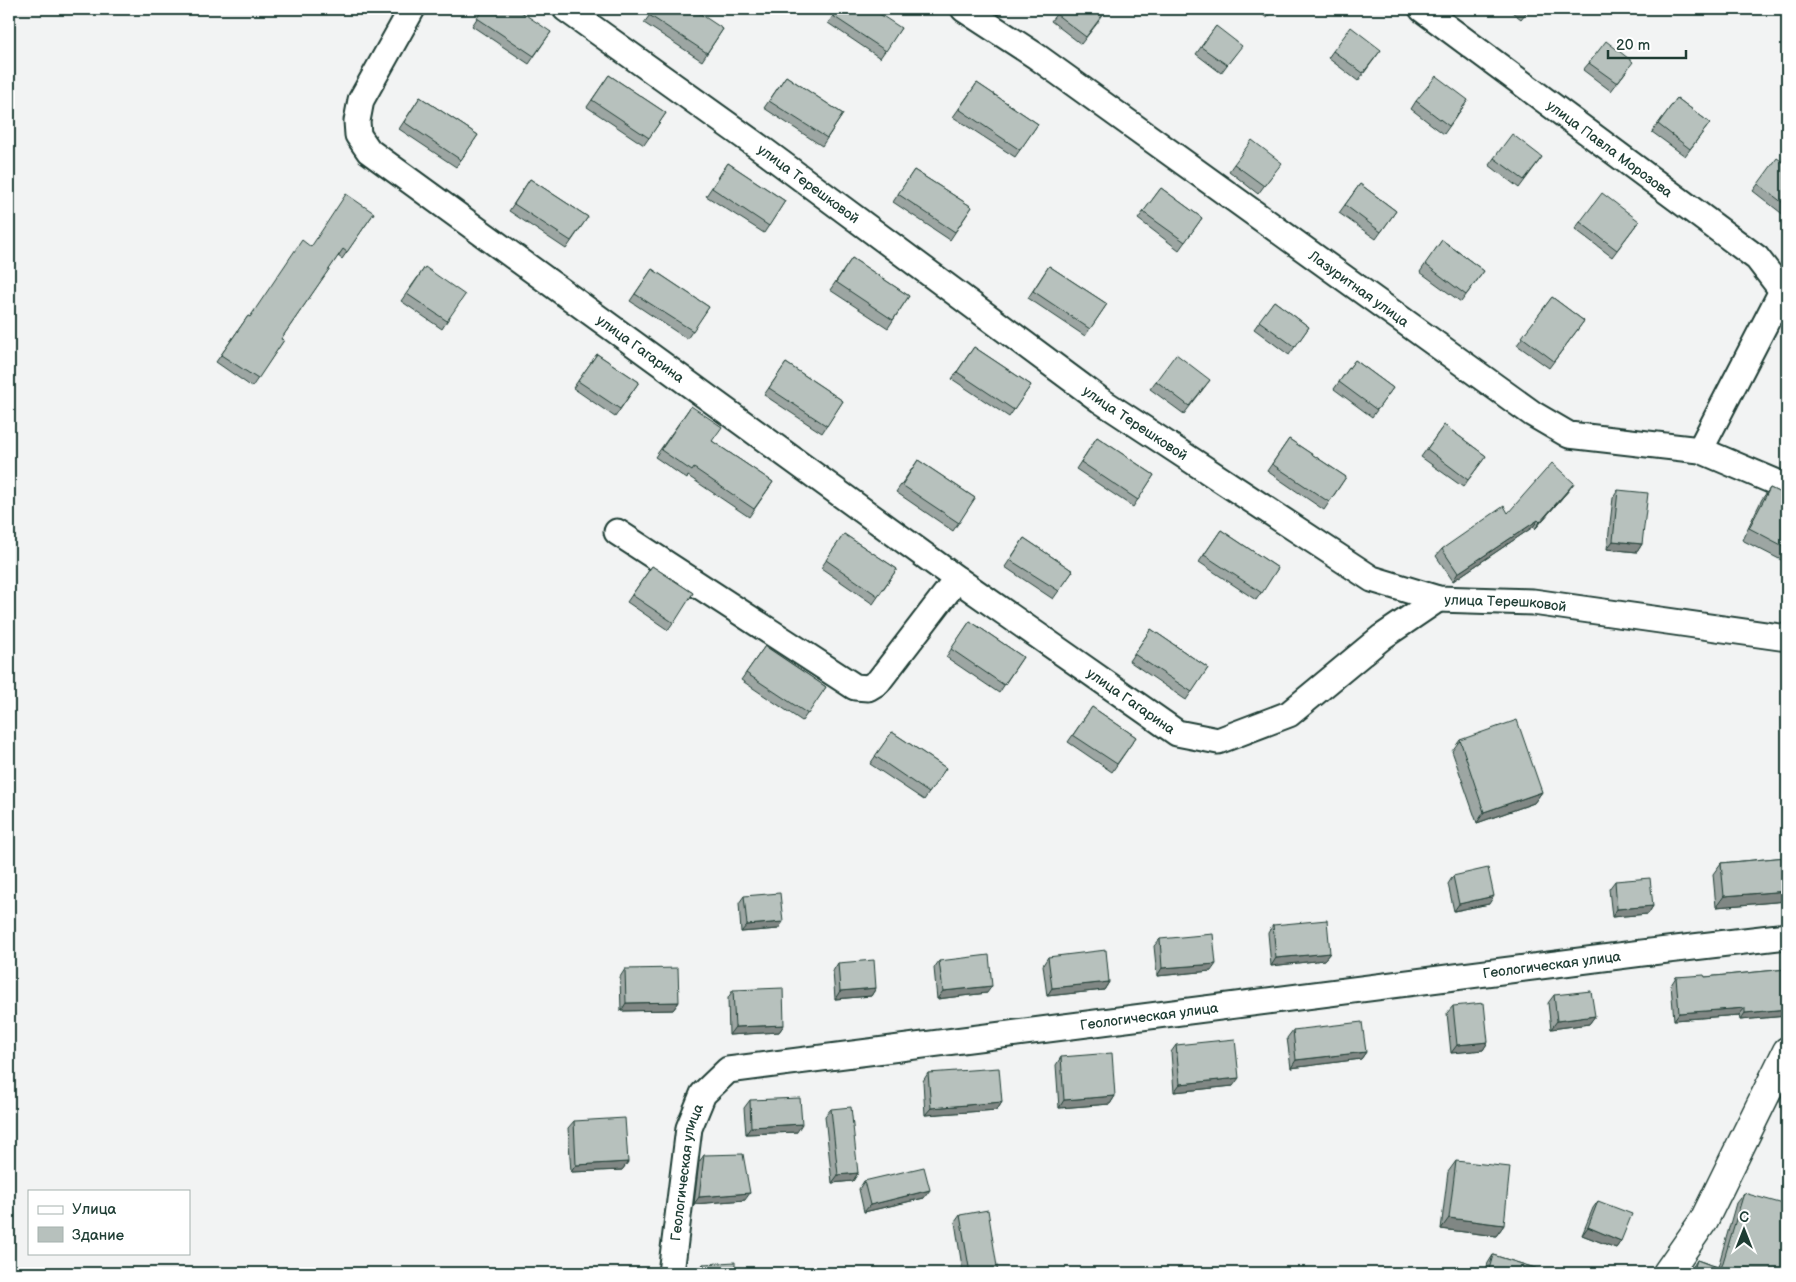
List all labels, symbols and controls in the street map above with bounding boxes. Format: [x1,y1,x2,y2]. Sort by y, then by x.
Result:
scale bar [1608,28,1686,60]
text: 20 m [1616,36,1650,55]
street label: улица Павла Морозова [1544,96,1677,201]
street label: улица Терешковой [755,140,863,227]
street label: Лазуритная улица [1305,246,1413,331]
street label: улица Гагарина [594,311,688,387]
street label: улица Терешковой [1080,382,1191,464]
street label: улица Терешковой [1444,591,1567,615]
street label: улица Гагарина [1084,664,1179,738]
street label: Геологическая улица [1482,947,1622,982]
street label: Геологическая улица [1079,999,1220,1033]
street label: Геологическая улица [667,1101,707,1242]
legend [28,1190,190,1254]
text: Улица [72,1200,117,1219]
north arrow [1718,1204,1768,1254]
text: С [1739,1209,1749,1226]
text: Здание [72,1226,124,1245]

